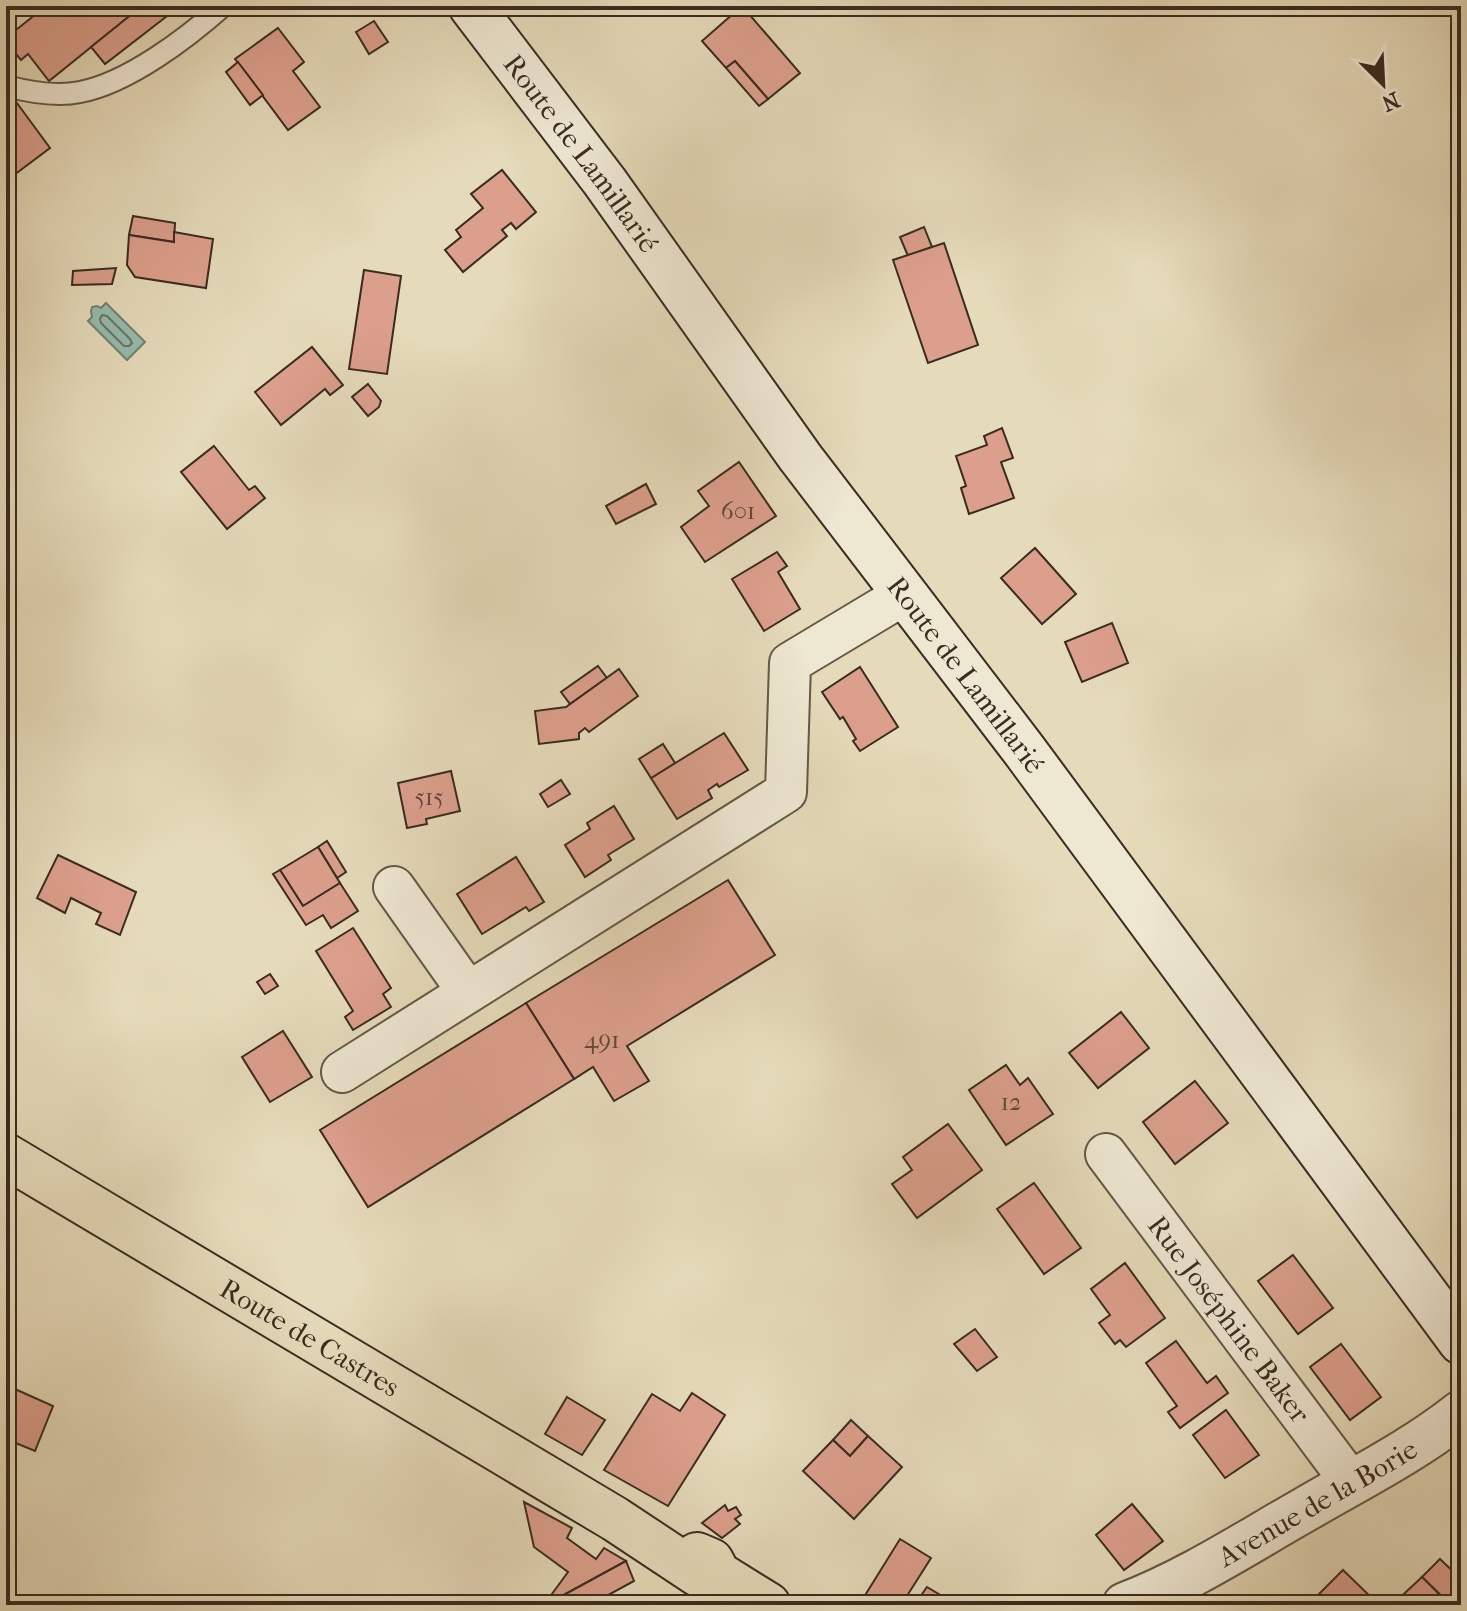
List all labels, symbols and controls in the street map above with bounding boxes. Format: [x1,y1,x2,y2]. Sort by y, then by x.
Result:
north arrow [1343,44,1423,124]
street label: Route de Lamillarié [497,48,666,259]
text: N [1378,86,1404,117]
house number: 601 [721,497,755,525]
street label: Route de Lamillarié [880,570,1051,780]
house number: 515 [414,783,444,811]
house number: 491 [584,1026,620,1054]
house number: 12 [1001,1088,1021,1116]
street label: Rue Joséphine Baker [1141,1209,1317,1429]
street label: Route de Castres [214,1272,405,1404]
street label: Avenue de la Borie [1211,1432,1423,1574]

